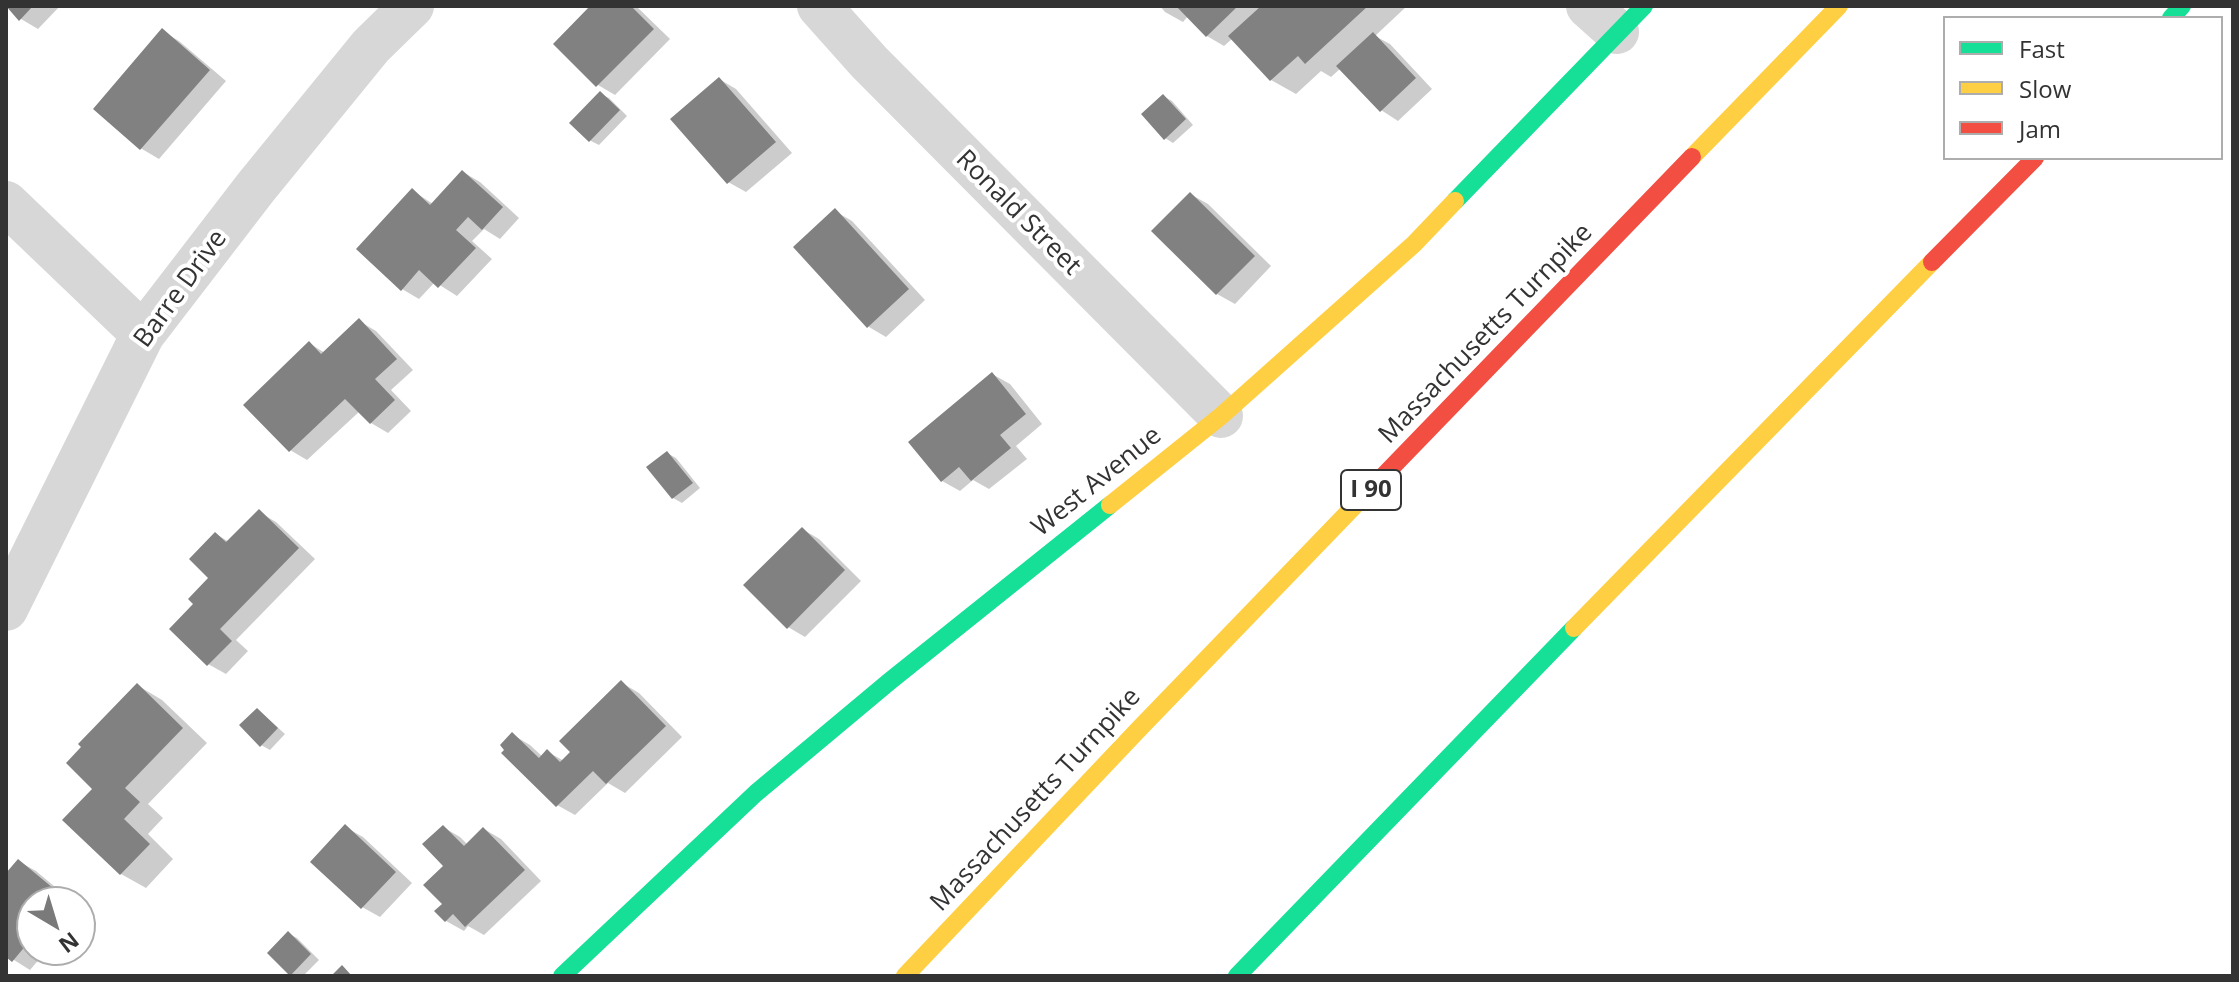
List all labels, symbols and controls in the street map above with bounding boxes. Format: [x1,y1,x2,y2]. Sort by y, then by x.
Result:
legend [1943,16,2223,160]
text: Fast [2019,32,2065,65]
text: Slow [2019,72,2071,105]
text: Jam [2019,112,2061,145]
street label: Ronald Street [949,144,1087,282]
street label: Massachusetts Turnpike [1373,218,1599,450]
street label: Barre Drive [128,224,234,354]
street label: West Avenue [1026,420,1168,544]
road number: I 90 [1341,470,1401,510]
street label: Massachusetts Turnpike [924,682,1148,918]
north arrow [16,886,96,966]
text: N [53,926,86,961]

